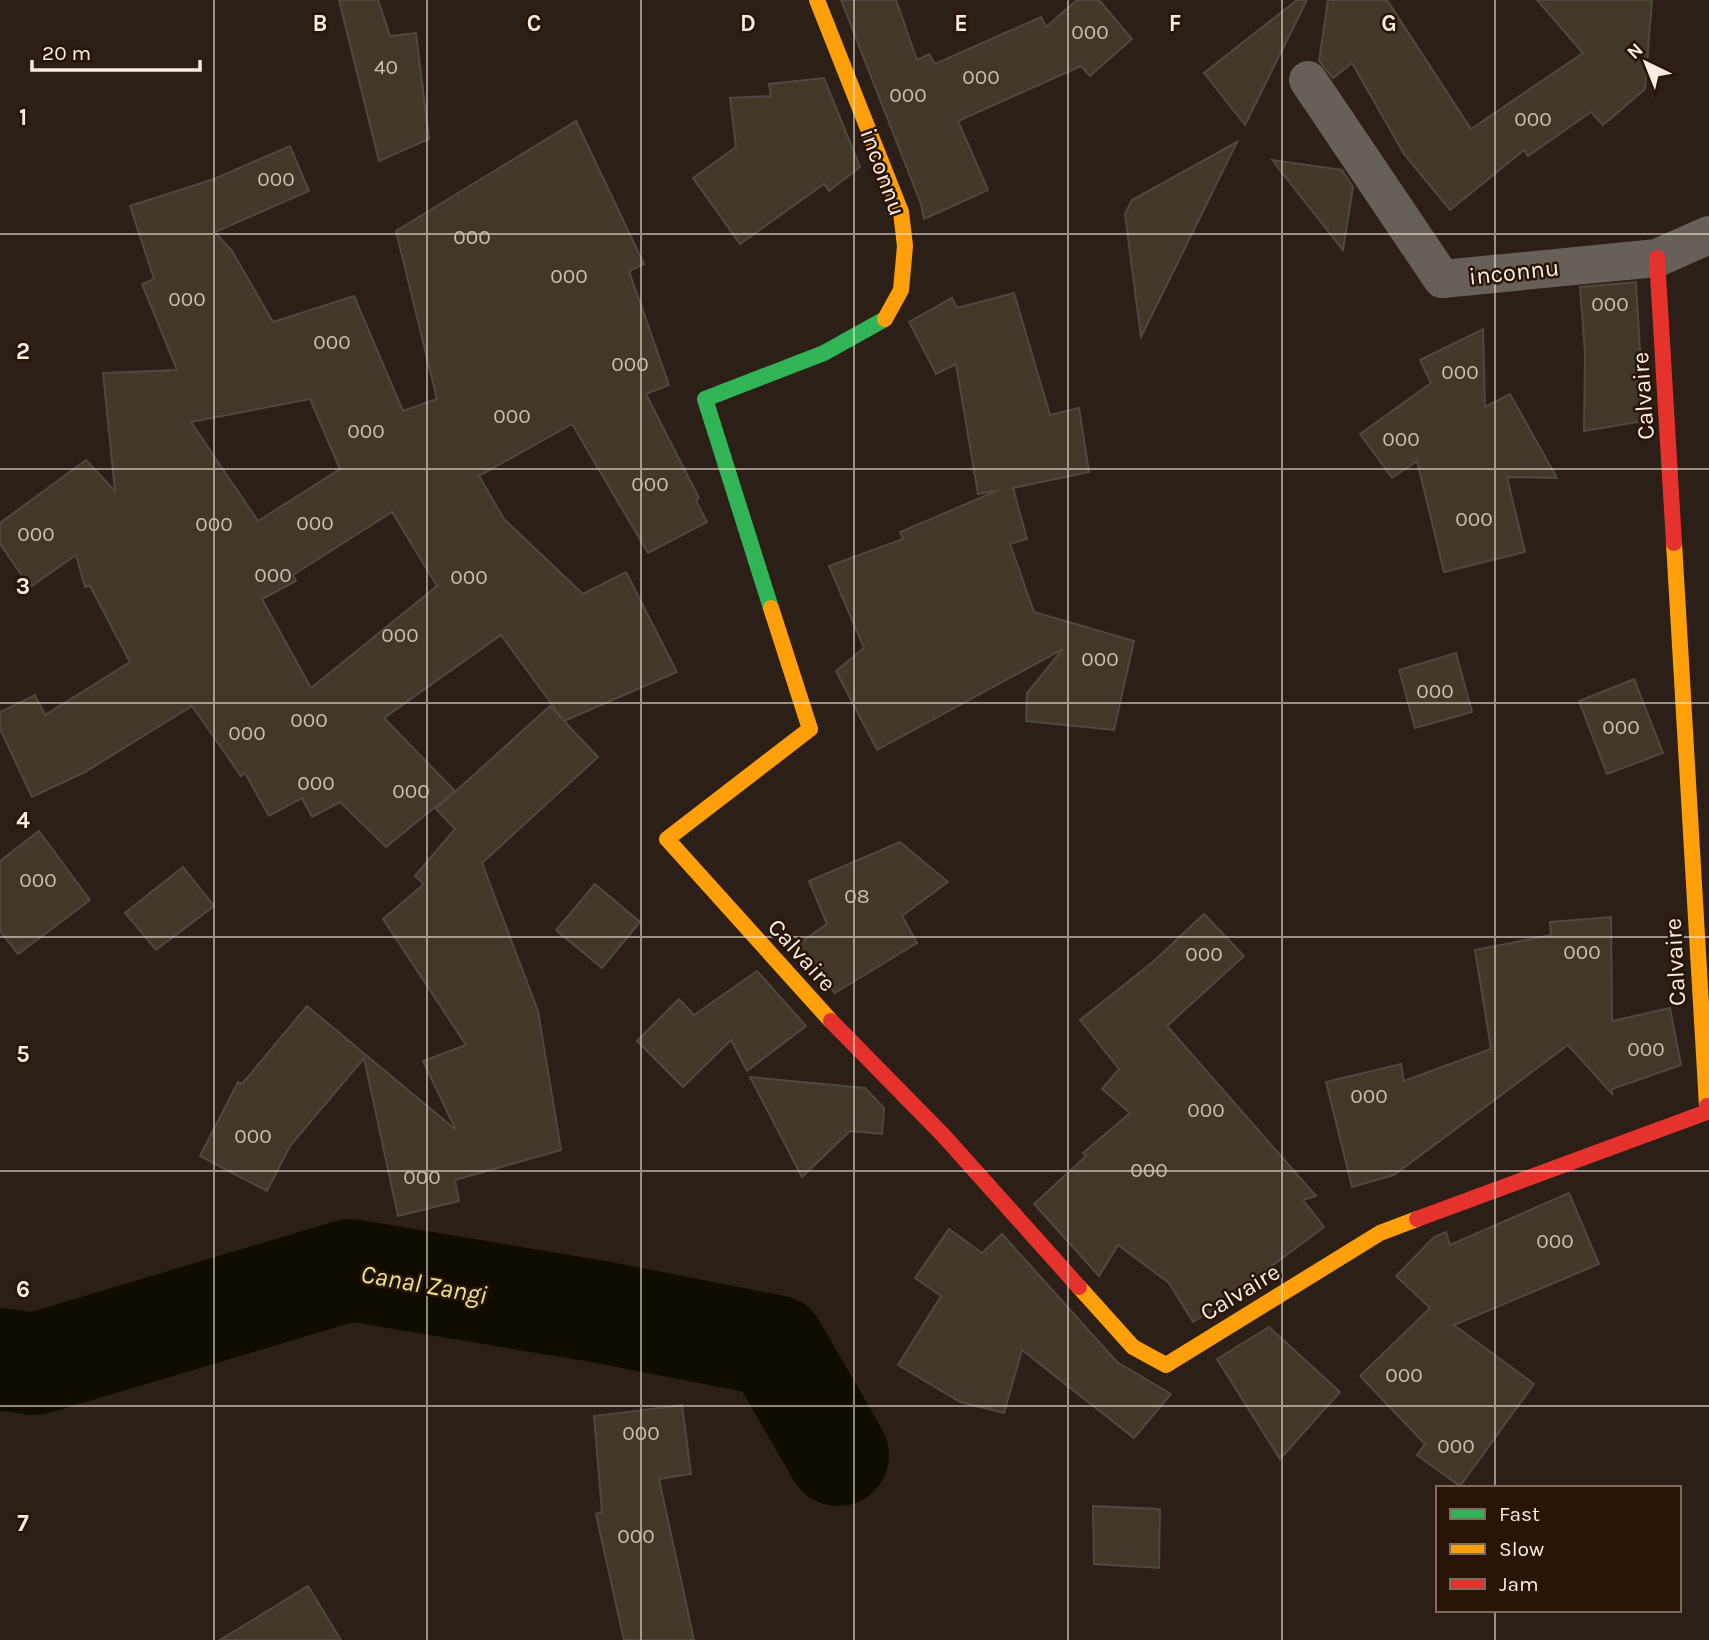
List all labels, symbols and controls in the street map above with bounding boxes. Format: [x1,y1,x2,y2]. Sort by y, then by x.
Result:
text: B [313,10,327,37]
text: C [527,10,541,37]
text: D [740,10,756,37]
text: E [954,10,968,37]
text: F [1169,10,1181,37]
text: G [1381,10,1397,37]
house number: 000 [1071,20,1109,44]
scale bar [32,28,200,72]
north arrow [1611,28,1681,98]
text: N [1623,39,1648,64]
text: 20 m [42,41,91,65]
house number: 40 [374,55,398,79]
house number: 000 [962,65,1000,89]
house number: 000 [889,83,927,107]
text: 1 [19,104,27,131]
house number: 000 [1514,107,1552,131]
street label: inconnu [854,125,912,219]
house number: 000 [257,167,295,191]
house number: 000 [453,225,491,249]
street label: inconnu [1467,253,1561,291]
house number: 000 [550,264,588,288]
house number: 000 [168,287,206,311]
house number: 000 [1591,292,1629,316]
house number: 000 [313,330,351,354]
text: 2 [16,338,30,365]
street label: Calvaire [1626,351,1660,441]
house number: 000 [611,352,649,376]
house number: 000 [1441,360,1479,384]
house number: 000 [493,404,531,428]
house number: 000 [347,419,385,443]
house number: 000 [1382,427,1420,451]
house number: 000 [631,472,669,496]
house number: 000 [1455,507,1493,531]
house number: 000 [296,511,334,535]
house number: 000 [195,512,233,536]
house number: 000 [17,522,55,546]
house number: 000 [254,563,292,587]
house number: 000 [450,565,488,589]
text: 3 [16,573,30,600]
house number: 000 [381,623,419,647]
house number: 000 [1081,647,1119,671]
house number: 000 [1416,679,1454,703]
house number: 000 [290,708,328,732]
house number: 000 [1602,715,1640,739]
house number: 000 [228,721,266,745]
house number: 000 [297,771,335,795]
house number: 000 [392,779,430,803]
text: 4 [16,807,30,834]
house number: 000 [19,868,57,892]
house number: 08 [844,884,870,908]
street label: Calvaire [762,913,842,997]
street label: Calvaire [1659,917,1691,1007]
house number: 000 [1563,940,1601,964]
house number: 000 [1185,942,1223,966]
house number: 000 [1627,1037,1665,1061]
text: 5 [16,1041,30,1068]
house number: 000 [1350,1084,1388,1108]
house number: 000 [1187,1098,1225,1122]
house number: 000 [234,1124,272,1148]
house number: 000 [1130,1158,1168,1182]
house number: 000 [403,1165,441,1189]
house number: 000 [1536,1229,1574,1253]
street label: Calvaire [1195,1257,1285,1327]
water label: Canal Zangi [358,1258,490,1311]
text: 6 [16,1276,30,1303]
house number: 000 [1385,1363,1423,1387]
house number: 000 [622,1421,660,1445]
house number: 000 [1437,1434,1475,1458]
legend [1436,1486,1681,1612]
text: Fast [1499,1502,1540,1526]
text: 7 [17,1510,29,1537]
house number: 000 [617,1524,655,1548]
text: Slow [1499,1537,1544,1561]
text: Jam [1499,1572,1539,1596]

